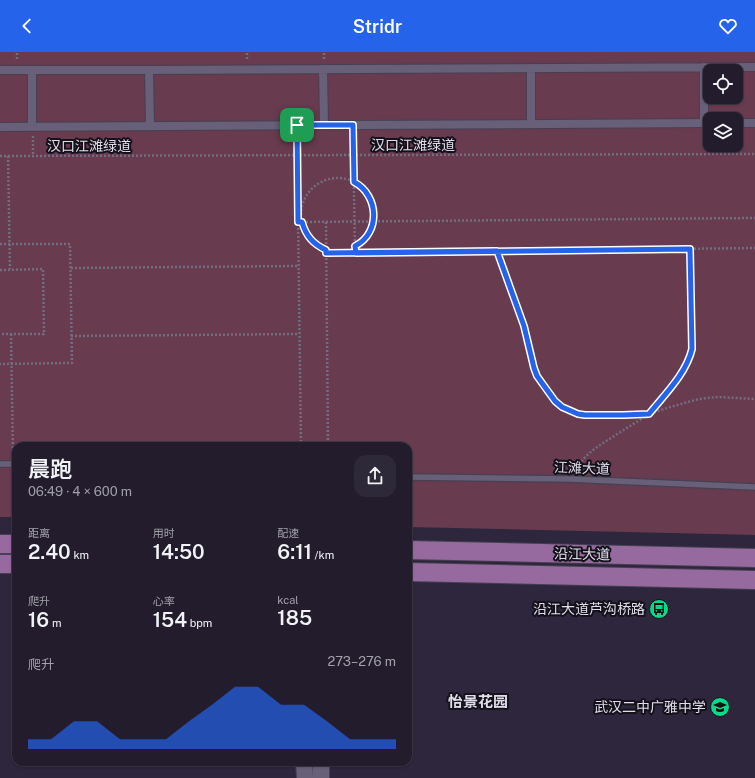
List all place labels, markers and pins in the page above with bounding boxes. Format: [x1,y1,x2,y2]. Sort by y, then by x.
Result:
pin [280,108,314,142]
bus stop icon: 沿江大道芦沟桥路 [648,598,670,620]
place label: 沿江大道芦沟桥路 [533,601,645,617]
school or university icon: 武汉二中广雅中学 [709,696,731,718]
place label: 武汉二中广雅中学 [594,699,706,715]

